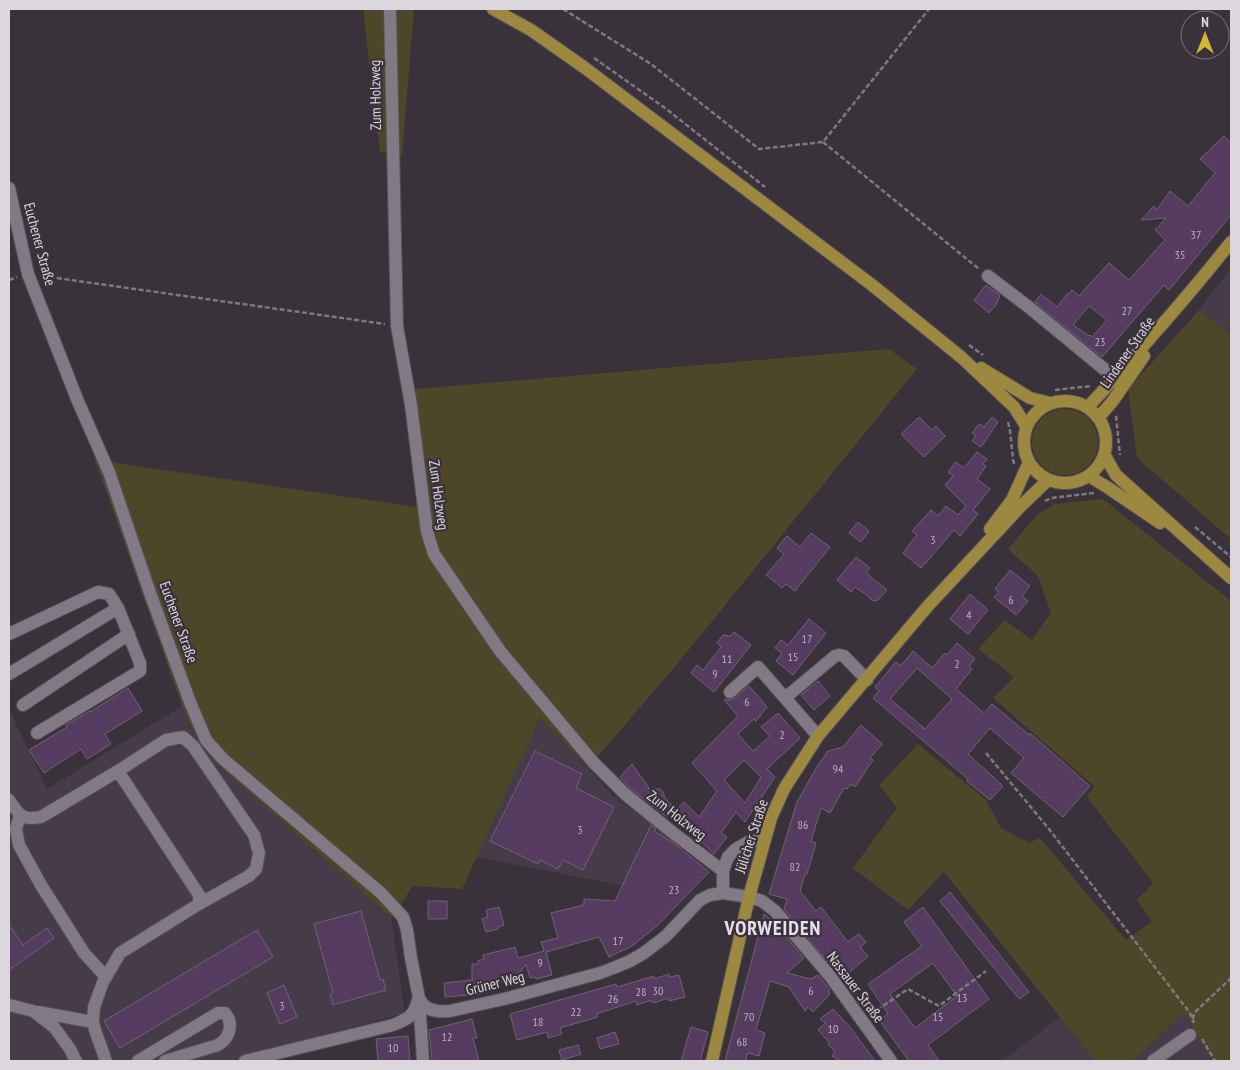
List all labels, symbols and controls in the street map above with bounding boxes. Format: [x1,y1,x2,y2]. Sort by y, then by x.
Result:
north arrow [1180,10,1230,60]
text: N [1201,13,1209,31]
street label: Zum Holzweg [365,60,385,130]
street label: Euchener Straße [20,200,60,288]
house number: 37 [1191,227,1201,242]
house number: 35 [1175,247,1185,262]
house number: 27 [1122,303,1132,318]
street label: Lindener Straße [1095,313,1159,391]
house number: 23 [1095,334,1105,349]
street label: Zum Holzweg [425,459,453,531]
house number: 3 [930,532,936,547]
street label: Euchener Straße [155,579,203,665]
house number: 6 [1008,592,1014,607]
house number: 4 [966,607,972,622]
house number: 17 [802,631,812,646]
house number: 15 [788,649,798,664]
house number: 11 [722,651,732,666]
house number: 2 [954,656,960,671]
house number: 9 [712,666,718,681]
house number: 6 [744,694,750,709]
house number: 2 [779,727,785,742]
house number: 94 [833,761,844,776]
street label: Zum Holzweg [643,786,711,844]
street label: Jülicher Straße [730,797,772,876]
house number: 86 [798,817,808,832]
house number: 3 [577,822,583,837]
house number: 82 [790,859,800,874]
house number: 23 [669,882,679,897]
district label: VORWEIDEN [724,915,821,941]
house number: 17 [613,933,623,948]
street label: Nassauer Straße [823,948,889,1026]
house number: 9 [537,955,543,970]
street label: Grüner Weg [464,967,526,999]
house number: 30 [653,983,663,998]
house number: 6 [808,983,814,998]
house number: 28 [636,984,646,999]
house number: 13 [957,990,967,1005]
house number: 26 [608,991,618,1006]
house number: 3 [279,998,285,1013]
house number: 22 [571,1004,581,1019]
house number: 70 [744,1009,754,1024]
house number: 15 [933,1009,943,1024]
house number: 18 [533,1014,543,1029]
house number: 10 [828,1021,838,1036]
house number: 12 [442,1029,452,1044]
house number: 68 [737,1034,747,1049]
house number: 10 [388,1040,398,1055]

